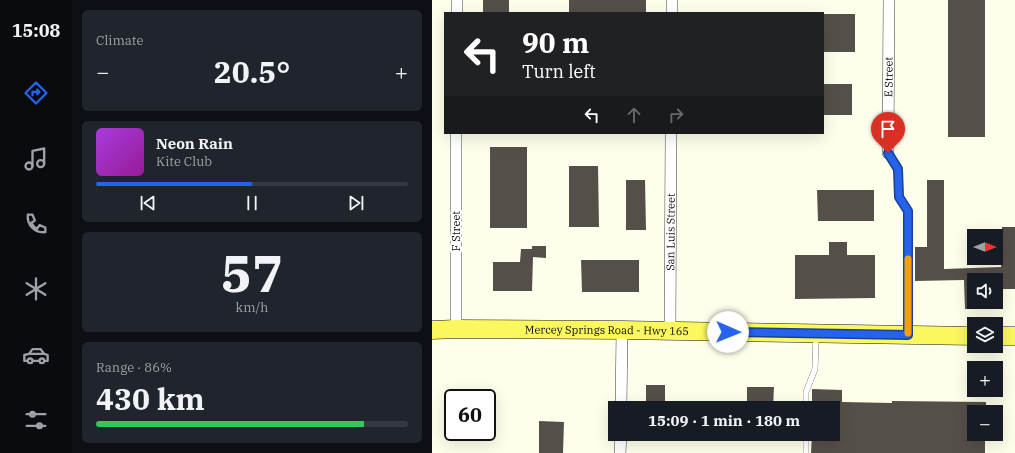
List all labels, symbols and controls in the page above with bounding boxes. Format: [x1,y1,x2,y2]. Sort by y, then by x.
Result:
text: 15:08 [12,19,60,42]
text: 90 m [522,24,589,61]
icon: left [456,28,508,80]
text: Climate [96,32,143,49]
text: 20.5° [214,52,290,91]
text: − [96,57,109,86]
text: + [395,57,408,86]
street label: E Street [881,57,896,97]
text: Turn left [522,60,596,83]
icon: directions [22,79,50,107]
icon: left [581,104,603,126]
icon: ahead [623,104,645,126]
icon: right [665,104,687,126]
pin [871,112,905,153]
icon: arrive [877,118,899,140]
text: Neon Rain [156,134,233,153]
icon: music [22,145,50,173]
text: Kite Club [156,153,212,170]
icon: previous [137,192,159,214]
icon: pause [241,192,263,214]
icon: next [345,192,367,214]
street label: San Luis Street [663,193,678,271]
icon: phone [22,210,50,238]
street label: F Street [449,211,463,251]
north arrow [967,229,1003,265]
map controls [967,229,1003,441]
text: 57 [221,239,283,306]
button: sound [967,273,1003,309]
icon: climate [22,275,50,303]
text: km/h [236,299,268,316]
position arrow [707,311,749,353]
button: layers [967,317,1003,353]
street label: Mercey Springs Road - Hwy 165 [525,322,689,338]
icon: car [22,341,50,369]
text: Range · 86% [96,359,172,376]
button: + [967,361,1003,397]
text: 430 km [96,379,205,418]
speed limit sign: 60 [444,389,496,441]
button: − [967,405,1003,441]
icon: filters [22,406,50,434]
text: 15:09 · 1 min · 180 m [648,411,800,430]

